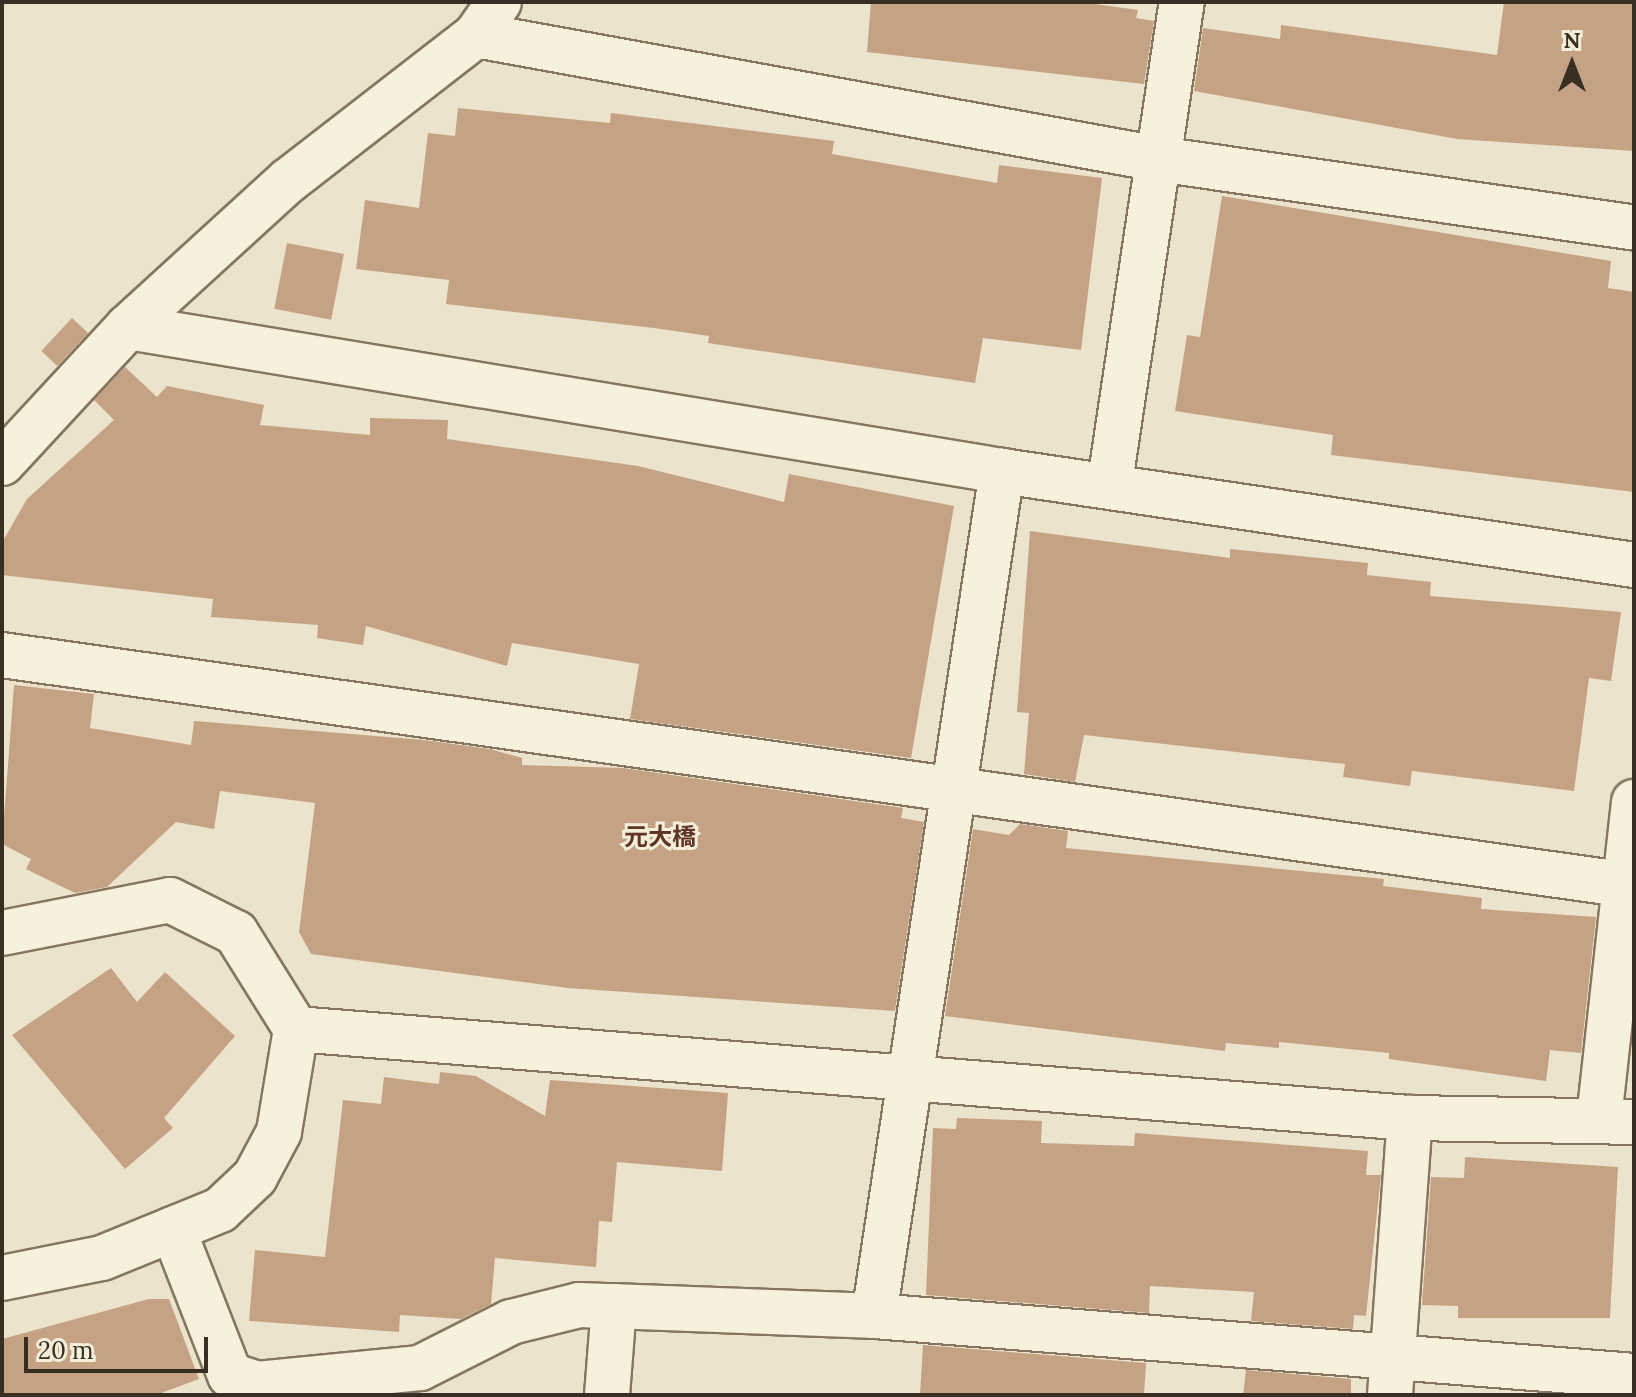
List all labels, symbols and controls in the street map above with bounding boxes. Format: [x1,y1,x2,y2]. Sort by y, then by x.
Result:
north arrow [1532,24,1612,104]
text: N [1563,26,1581,54]
district label: 元大橋 [624,823,696,851]
scale bar [28,1321,212,1371]
text: 20 m [38,1335,94,1366]

